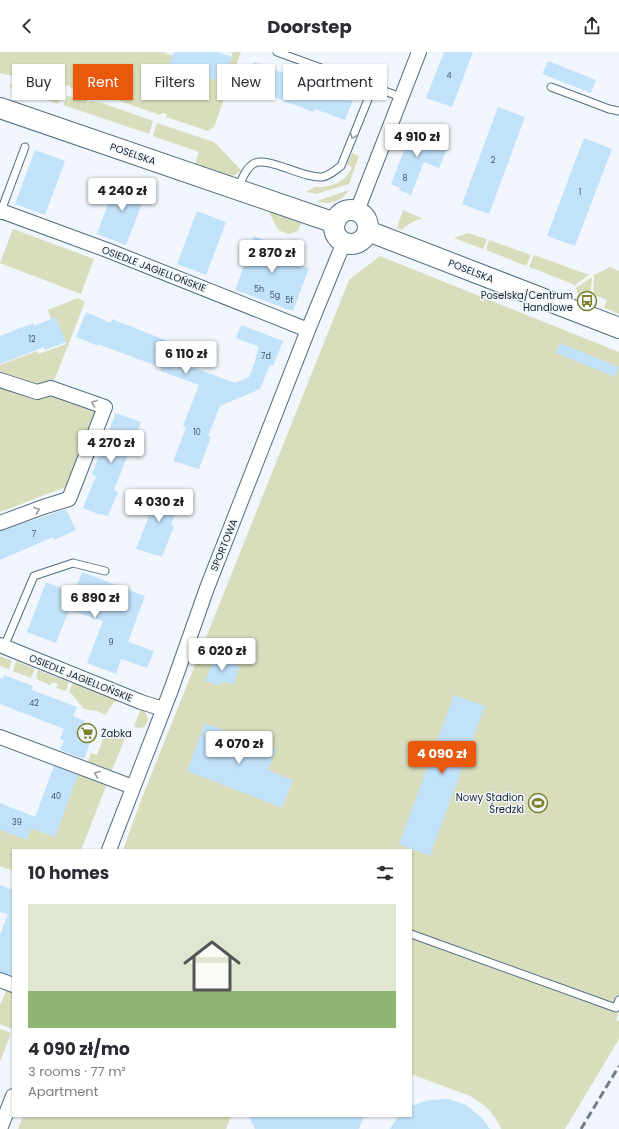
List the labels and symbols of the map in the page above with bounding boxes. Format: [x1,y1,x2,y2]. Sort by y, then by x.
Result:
house number: 4 [446,70,452,81]
pin: 4 910 zł [376,124,458,158]
one-way arrow [350,132,358,140]
street label: POSELSKA [108,139,158,169]
house number: 2 [491,155,496,166]
house number: 8 [402,173,408,184]
pin: 4 240 zł [81,178,163,212]
house number: 1 [579,187,581,198]
pin: 2 870 zł [231,240,313,274]
street label: OSIEDLE JAGIELLOŃSKIE [100,242,208,296]
street label: POSELSKA [446,255,496,287]
house number: 5h [254,284,264,295]
place label: Poselska/Centrum Handlowe [481,288,573,315]
house number: 5g [270,290,280,301]
bus stop icon: Poselska/Centrum Handlowe [576,290,598,312]
house number: 5f [285,295,293,306]
house number: 12 [28,334,36,345]
pin: 6 110 zł [145,341,227,375]
house number: 7d [261,351,271,362]
one-way arrow [91,400,98,408]
house number: 10 [193,427,201,438]
pin: 4 270 zł [70,430,152,464]
pin: 4 030 zł [118,489,200,523]
one-way arrow [33,506,40,514]
street label: SPORTOWA [207,516,241,573]
house number: 7 [32,529,37,540]
pin: 6 890 zł [54,585,136,619]
house number: 9 [108,637,114,648]
pin: 6 020 zł [181,638,263,672]
street label: OSIEDLE JAGIELLOŃSKIE [27,650,135,706]
house number: 42 [29,698,39,709]
supermarket icon: Żabka [76,722,98,744]
place label: Żabka [101,726,132,741]
pin: 4 070 zł [198,731,280,765]
pin: 4 090 zł [401,741,483,775]
one-way arrow [93,770,100,778]
place label: Nowy Stadion Średzki [456,790,524,817]
house number: 40 [51,791,61,802]
sports icon: Nowy Stadion Średzki [527,792,549,814]
house number: 39 [12,817,22,828]

